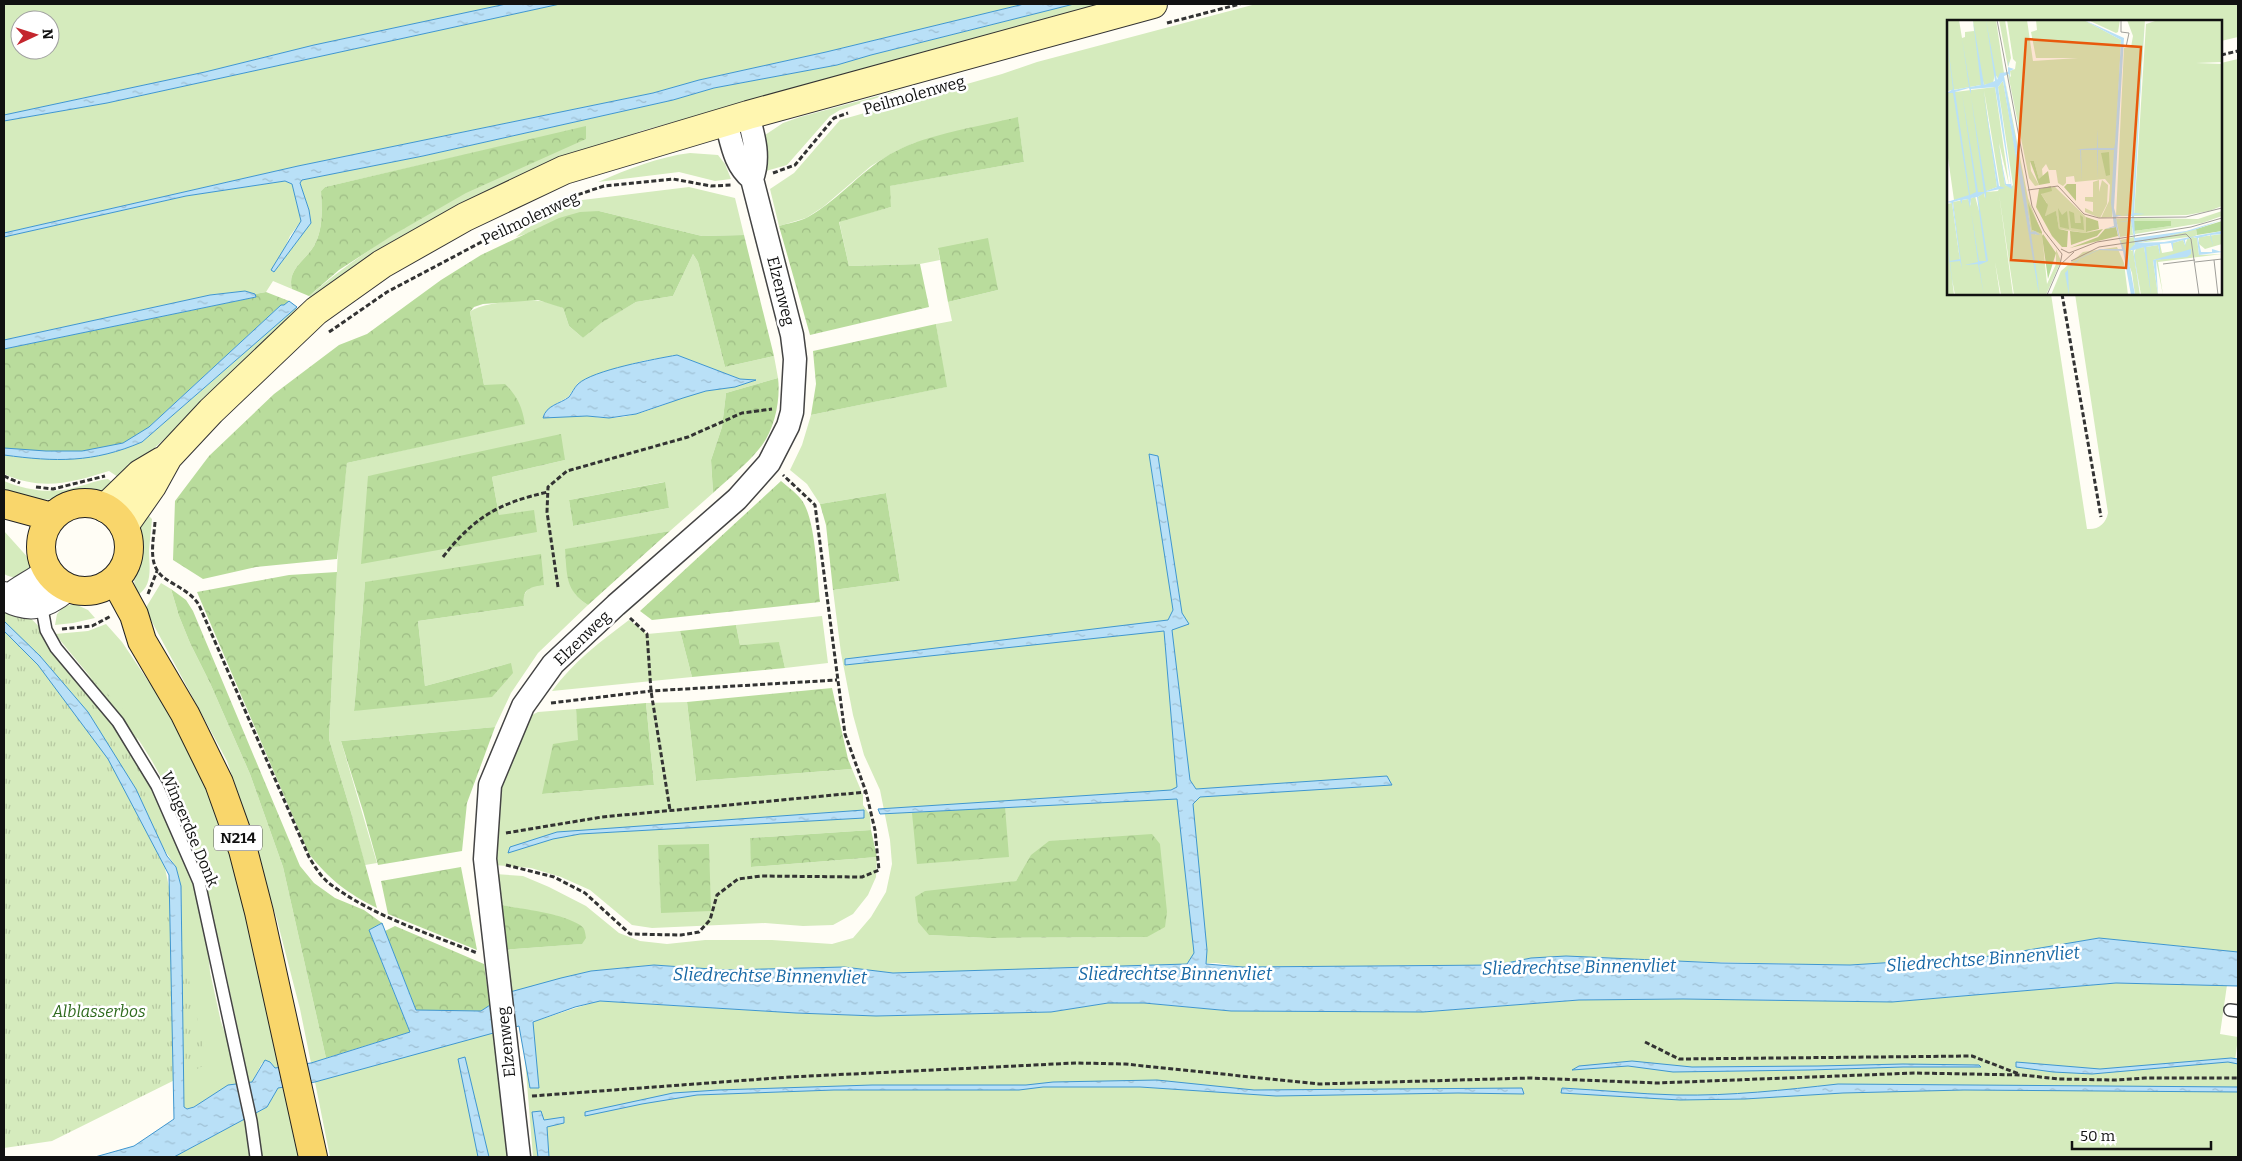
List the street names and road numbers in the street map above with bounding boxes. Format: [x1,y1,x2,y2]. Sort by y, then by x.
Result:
street label: Peilmolenweg [861,71,967,119]
street label: Peilmolenweg [478,187,582,249]
street label: Elzenweg [763,254,799,328]
street label: Elzenweg [550,607,614,669]
street label: Wingerdse Donk [157,768,223,890]
road number: N214 [214,826,262,850]
street label: Elzenweg [493,1006,519,1078]

